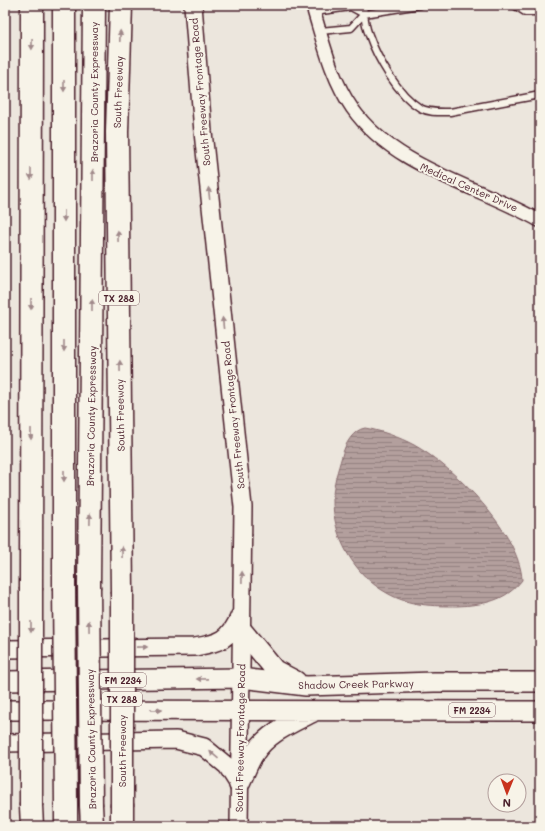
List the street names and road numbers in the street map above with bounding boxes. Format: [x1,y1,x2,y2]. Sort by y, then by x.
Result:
street label: South Freeway Frontage Road [187,17,213,167]
street label: Brazoria County Expressway [87,22,101,162]
street label: South Freeway [110,56,126,128]
street label: Medical Center Drive [418,159,520,215]
road number: TX 288 [99,291,139,305]
street label: South Freeway Frontage Road [218,340,248,490]
street label: Brazoria County Expressway [83,346,99,486]
street label: South Freeway [112,379,128,451]
street label: South Freeway Frontage Road [232,664,248,812]
street label: Brazoria County Expressway [83,669,99,809]
road number: FM 2234 [100,673,146,687]
street label: Shadow Creek Parkway [298,676,414,692]
road number: TX 288 [102,692,142,706]
road number: FM 2234 [449,703,495,717]
street label: South Freeway [115,715,129,787]

